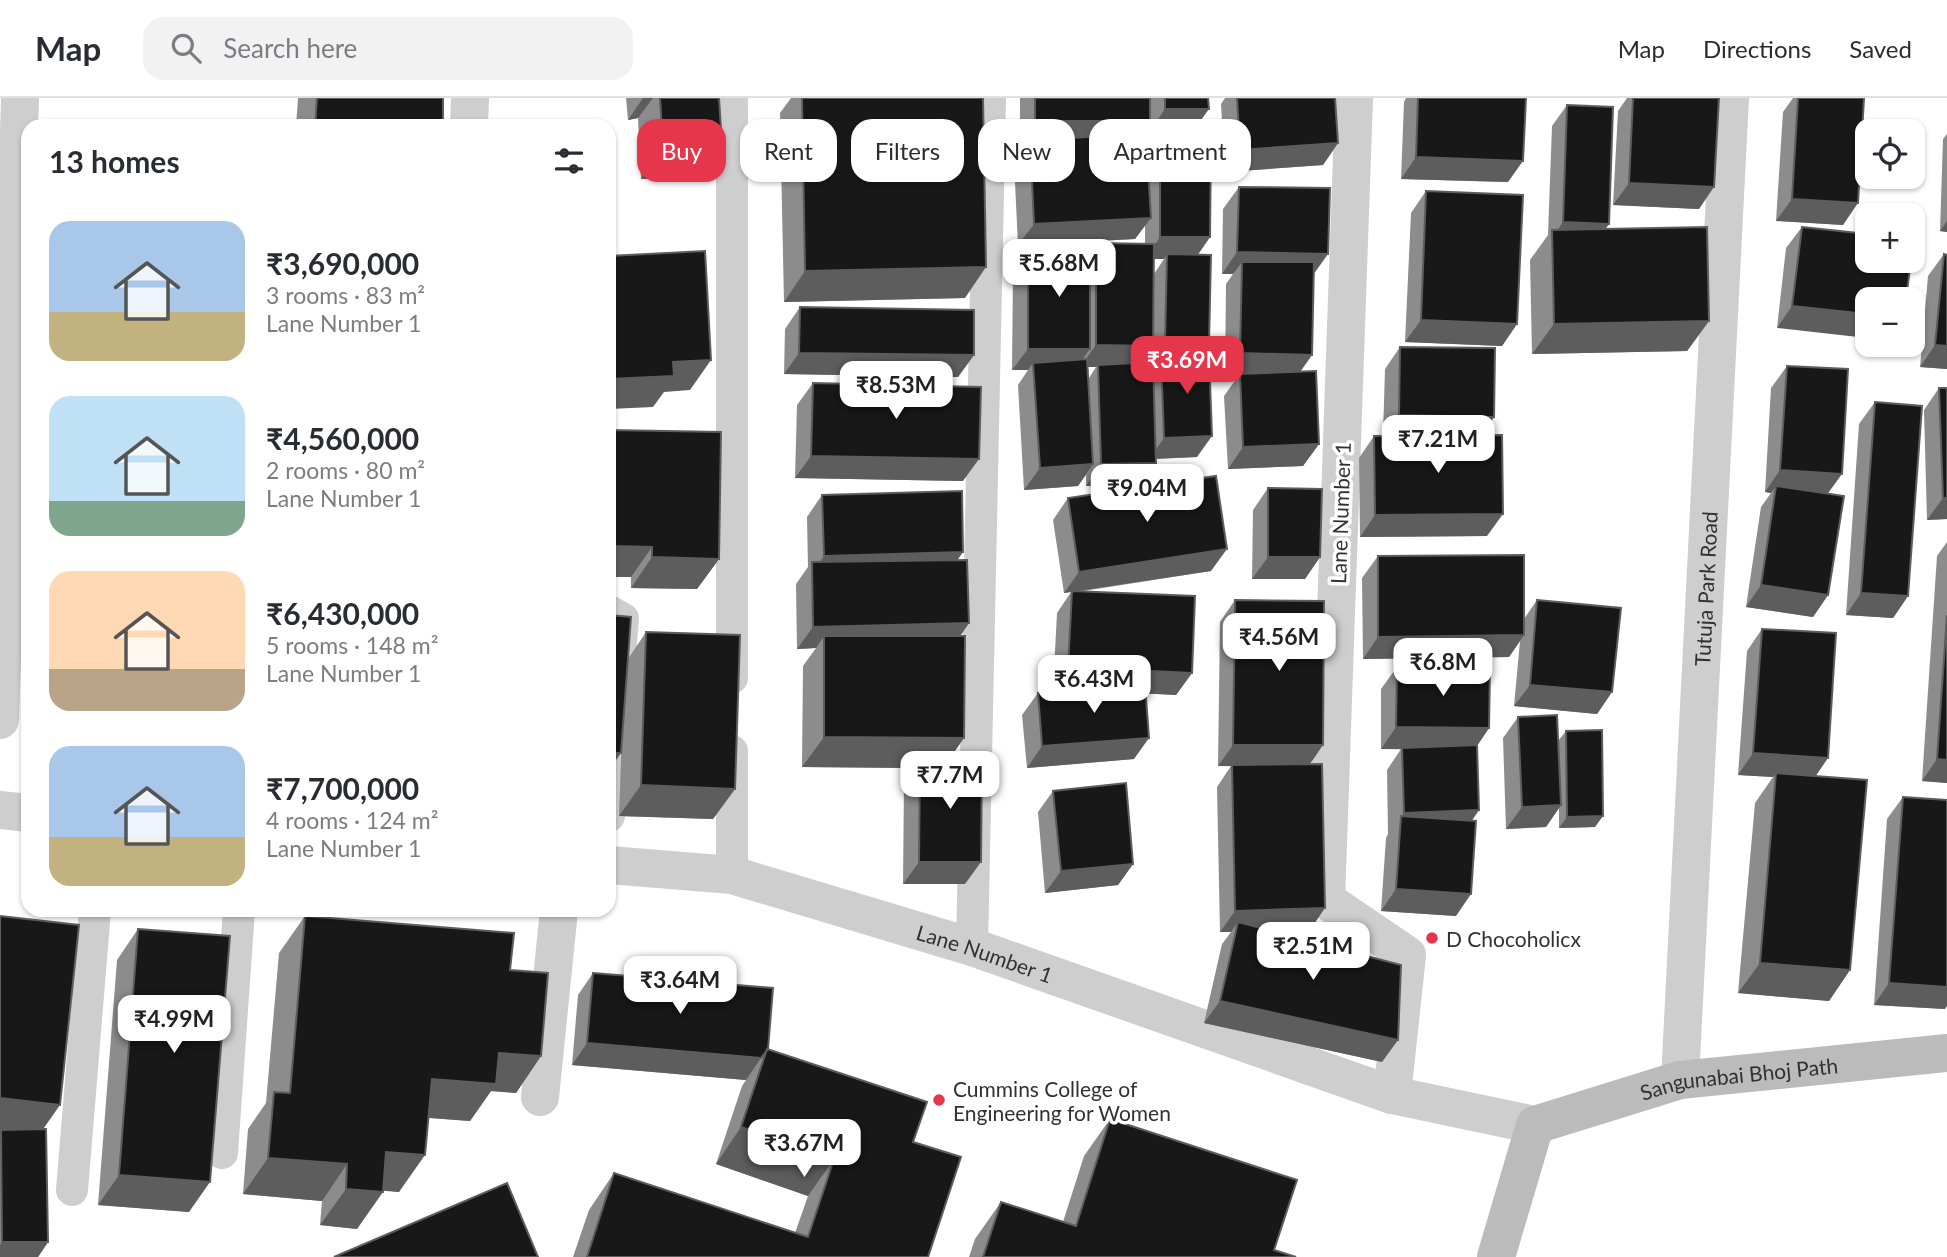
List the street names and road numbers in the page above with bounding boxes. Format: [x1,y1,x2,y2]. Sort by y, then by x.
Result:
street label: Lane Number 1 [1325,442,1355,584]
street label: Tutuja Park Road [1689,511,1721,667]
street label: Lane Number 1 [914,919,1056,987]
street label: Sangunabai Bhoj Path [1637,1052,1839,1104]

